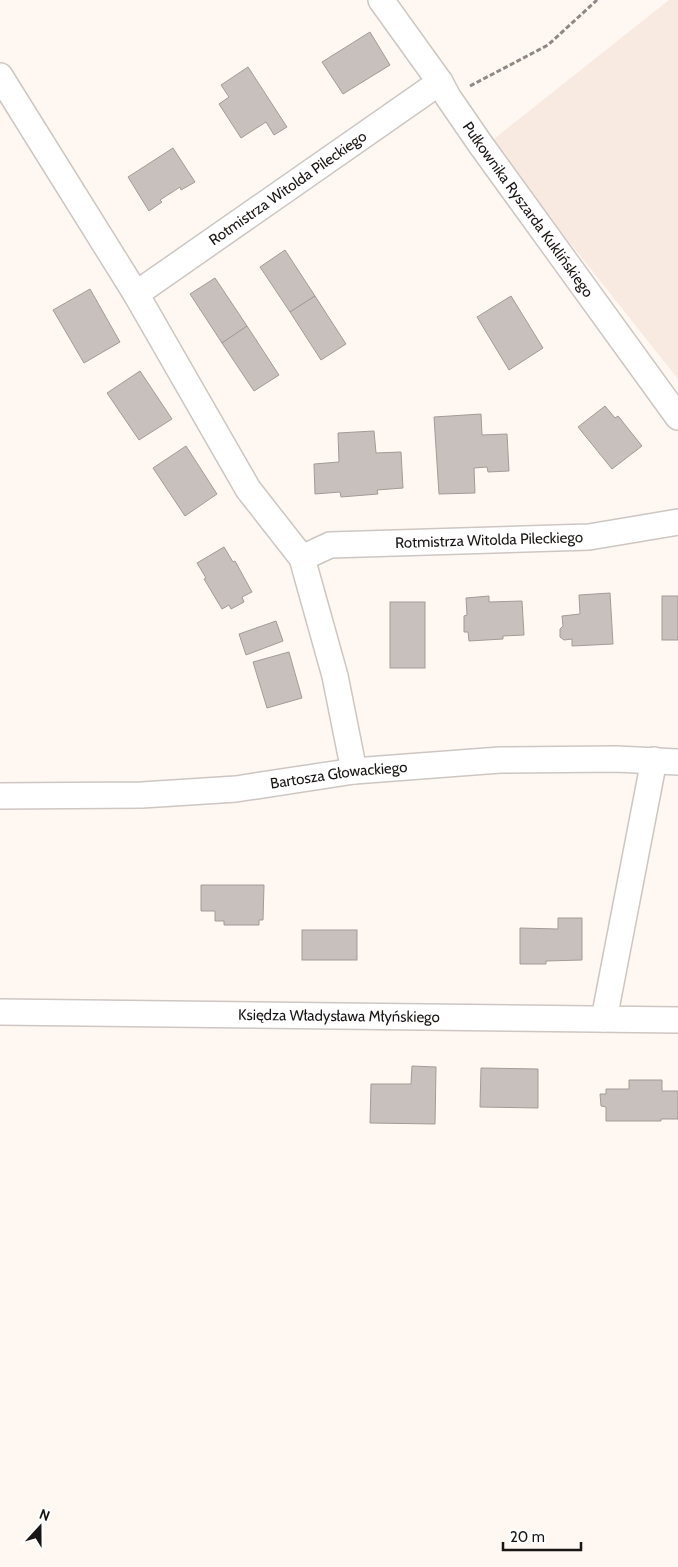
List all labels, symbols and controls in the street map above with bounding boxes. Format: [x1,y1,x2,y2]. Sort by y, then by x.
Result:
street label: Pułkownika Ryszarda Kuklińskiego [459,118,597,301]
street label: Rotmistrza Witolda Pileckiego [206,127,370,249]
street label: Rotmistrza Witolda Pileckiego [395,528,583,552]
street label: Bartosza Głowackiego [269,758,408,793]
street label: Księdza Władysława Młyńskiego [238,1006,440,1026]
north arrow [15,1502,65,1552]
text: N [37,1505,53,1525]
scale bar [503,1520,580,1552]
text: 20 m [510,1528,545,1546]

